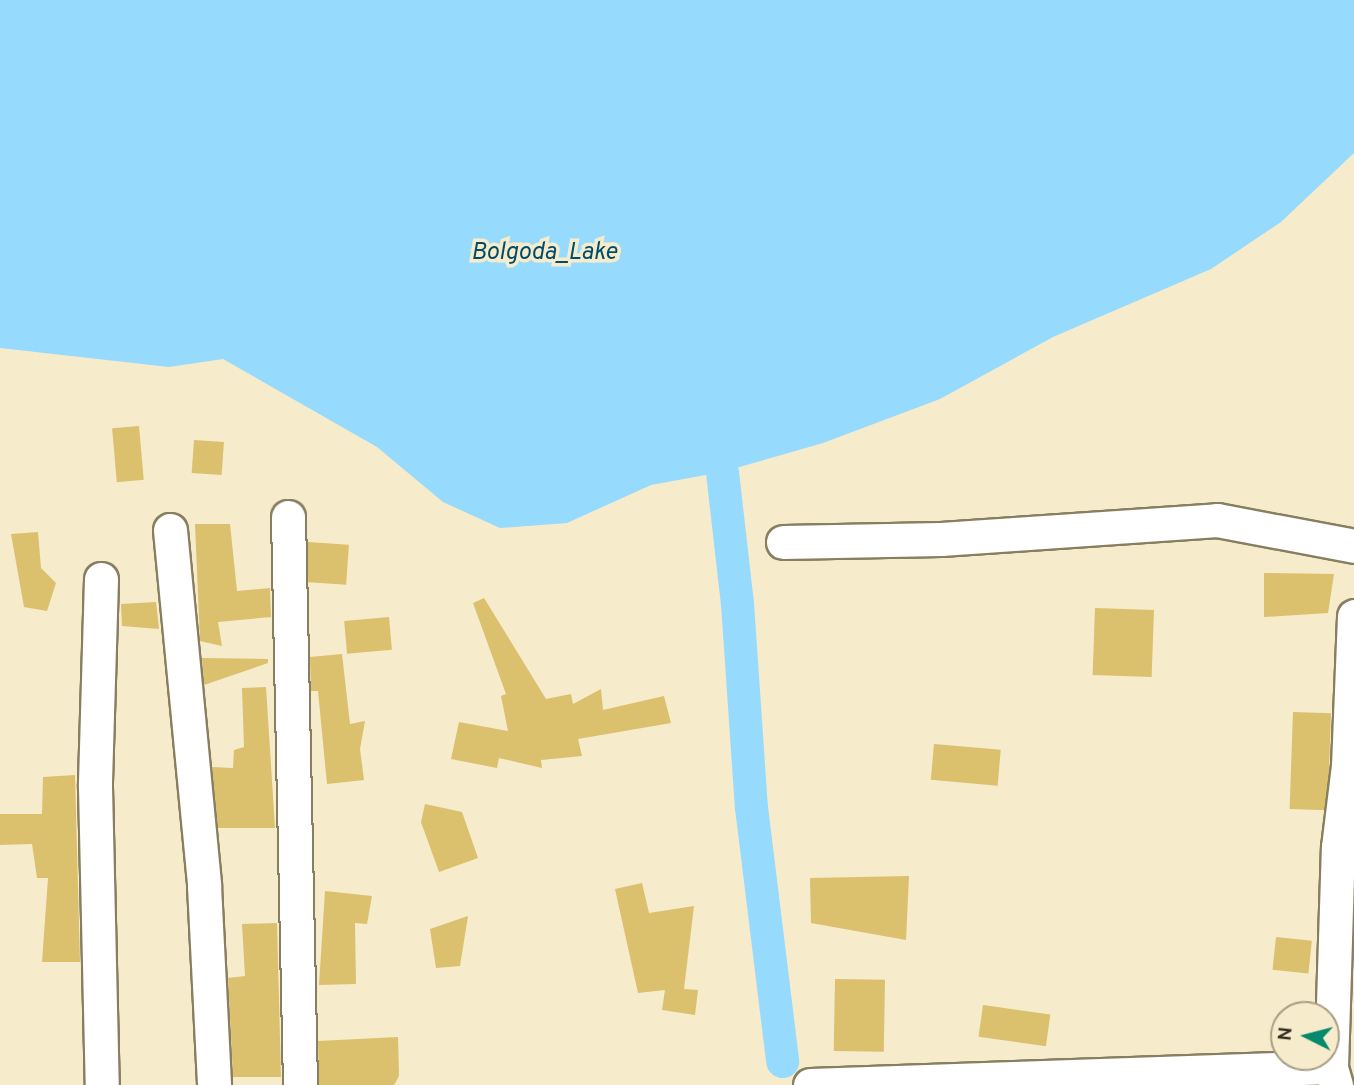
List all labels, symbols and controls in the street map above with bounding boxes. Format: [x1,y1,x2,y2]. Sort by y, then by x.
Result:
water label: Bolgoda_Lake [471,240,617,268]
north arrow [1270,1001,1340,1071]
text: N [1273,1026,1299,1042]

